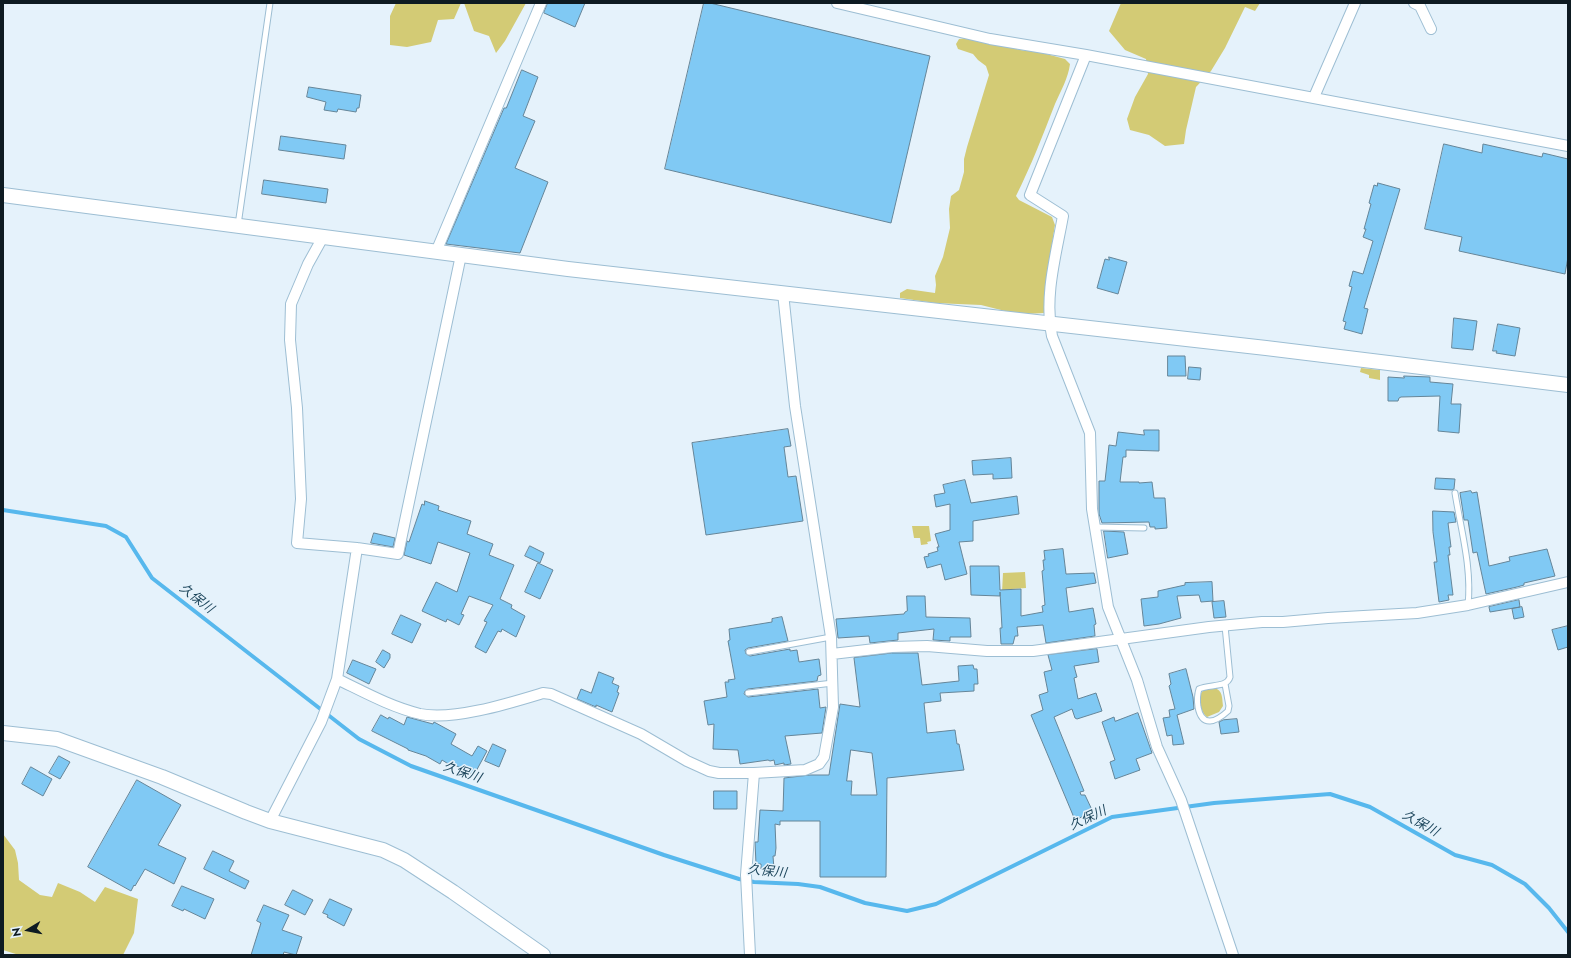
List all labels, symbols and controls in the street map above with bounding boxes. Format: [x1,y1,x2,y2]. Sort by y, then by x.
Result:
water label: 久保川 [176,581,216,617]
water label: 久保川 [441,759,483,787]
water label: 久保川 [1067,804,1109,834]
water label: 久保川 [1399,808,1441,840]
water label: 久保川 [747,862,787,882]
north arrow [8,910,48,950]
text: N [8,926,25,938]

